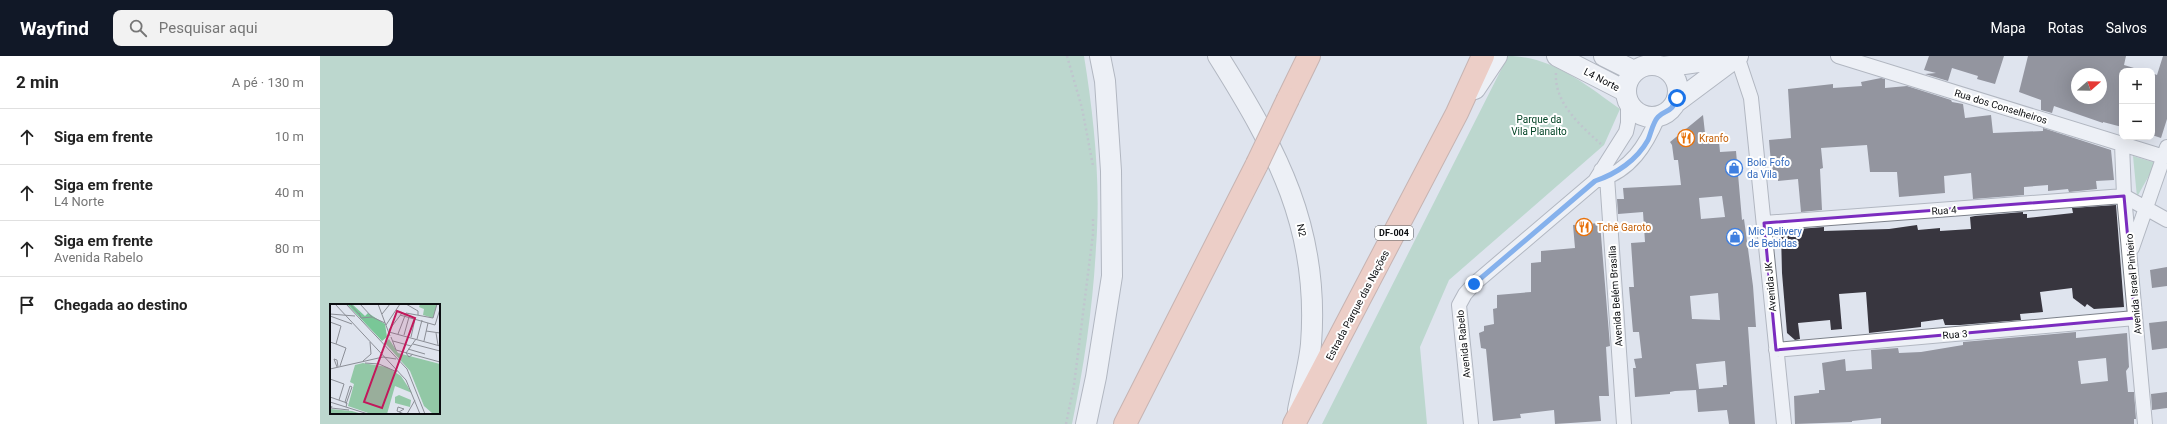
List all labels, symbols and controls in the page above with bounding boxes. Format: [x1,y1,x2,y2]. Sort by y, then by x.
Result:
search box [113,10,393,46]
text: Wayfind [20,17,89,40]
icon: search [127,17,149,39]
text: Pesquisar aqui [159,19,258,37]
text: Mapa [1990,20,2026,36]
text: Rotas [2048,20,2084,36]
text: Salvos [2106,20,2147,36]
street label: L4 Norte [1582,66,1621,93]
north arrow [2071,68,2107,104]
map controls [2119,68,2155,140]
button: + [2119,68,2155,104]
text: 2 min [16,72,59,92]
text: A pé · 130 m [232,75,304,90]
street label: Rua dos Conselheiros [1953,87,2049,126]
route start [1668,89,1686,107]
button: − [2119,104,2155,140]
park label: Parque da Vila Planalto [1511,114,1567,137]
icon: ahead [16,126,38,148]
text: Siga em frente [54,128,153,146]
restaurant icon: Kranfo [1676,128,1696,148]
text: 10 m [275,129,304,144]
place label: Kranfo [1699,133,1729,144]
place label: Bolo Fofo da Vila [1747,157,1790,180]
shop icon: Bolo Fofo da Vila [1724,158,1744,178]
text: Siga em frente [54,176,153,194]
icon: ahead [16,182,38,204]
text: 40 m [275,185,304,200]
text: L4 Norte [54,194,104,209]
street label: Rua 4 [1931,204,1957,217]
restaurant icon: Tchê Garoto [1574,217,1594,237]
place label: Tchê Garoto [1597,222,1651,233]
street label: N2 [1295,223,1308,238]
road number: DF-004 [1375,226,1413,240]
place label: Mic Delivery de Bebidas [1748,226,1802,249]
shop icon: Mic Delivery de Bebidas [1725,227,1745,247]
text: Siga em frente [54,232,153,250]
street label: Avenida Israel Pinheiro [2124,233,2143,335]
icon: ahead [16,238,38,260]
text: 80 m [275,241,304,256]
street label: Avenida Belém Brasília [1606,245,1625,347]
street label: Estrada Parque das Nações [1324,248,1391,362]
text: Avenida Rabelo [54,250,143,265]
street label: Avenida JK [1763,261,1778,312]
route end [1465,275,1483,293]
icon: arrive [16,294,38,316]
text: Chegada ao destino [54,296,188,314]
inset map [330,304,440,414]
street label: Avenida Rabelo [1454,309,1473,379]
street label: Rua 3 [1942,328,1968,341]

